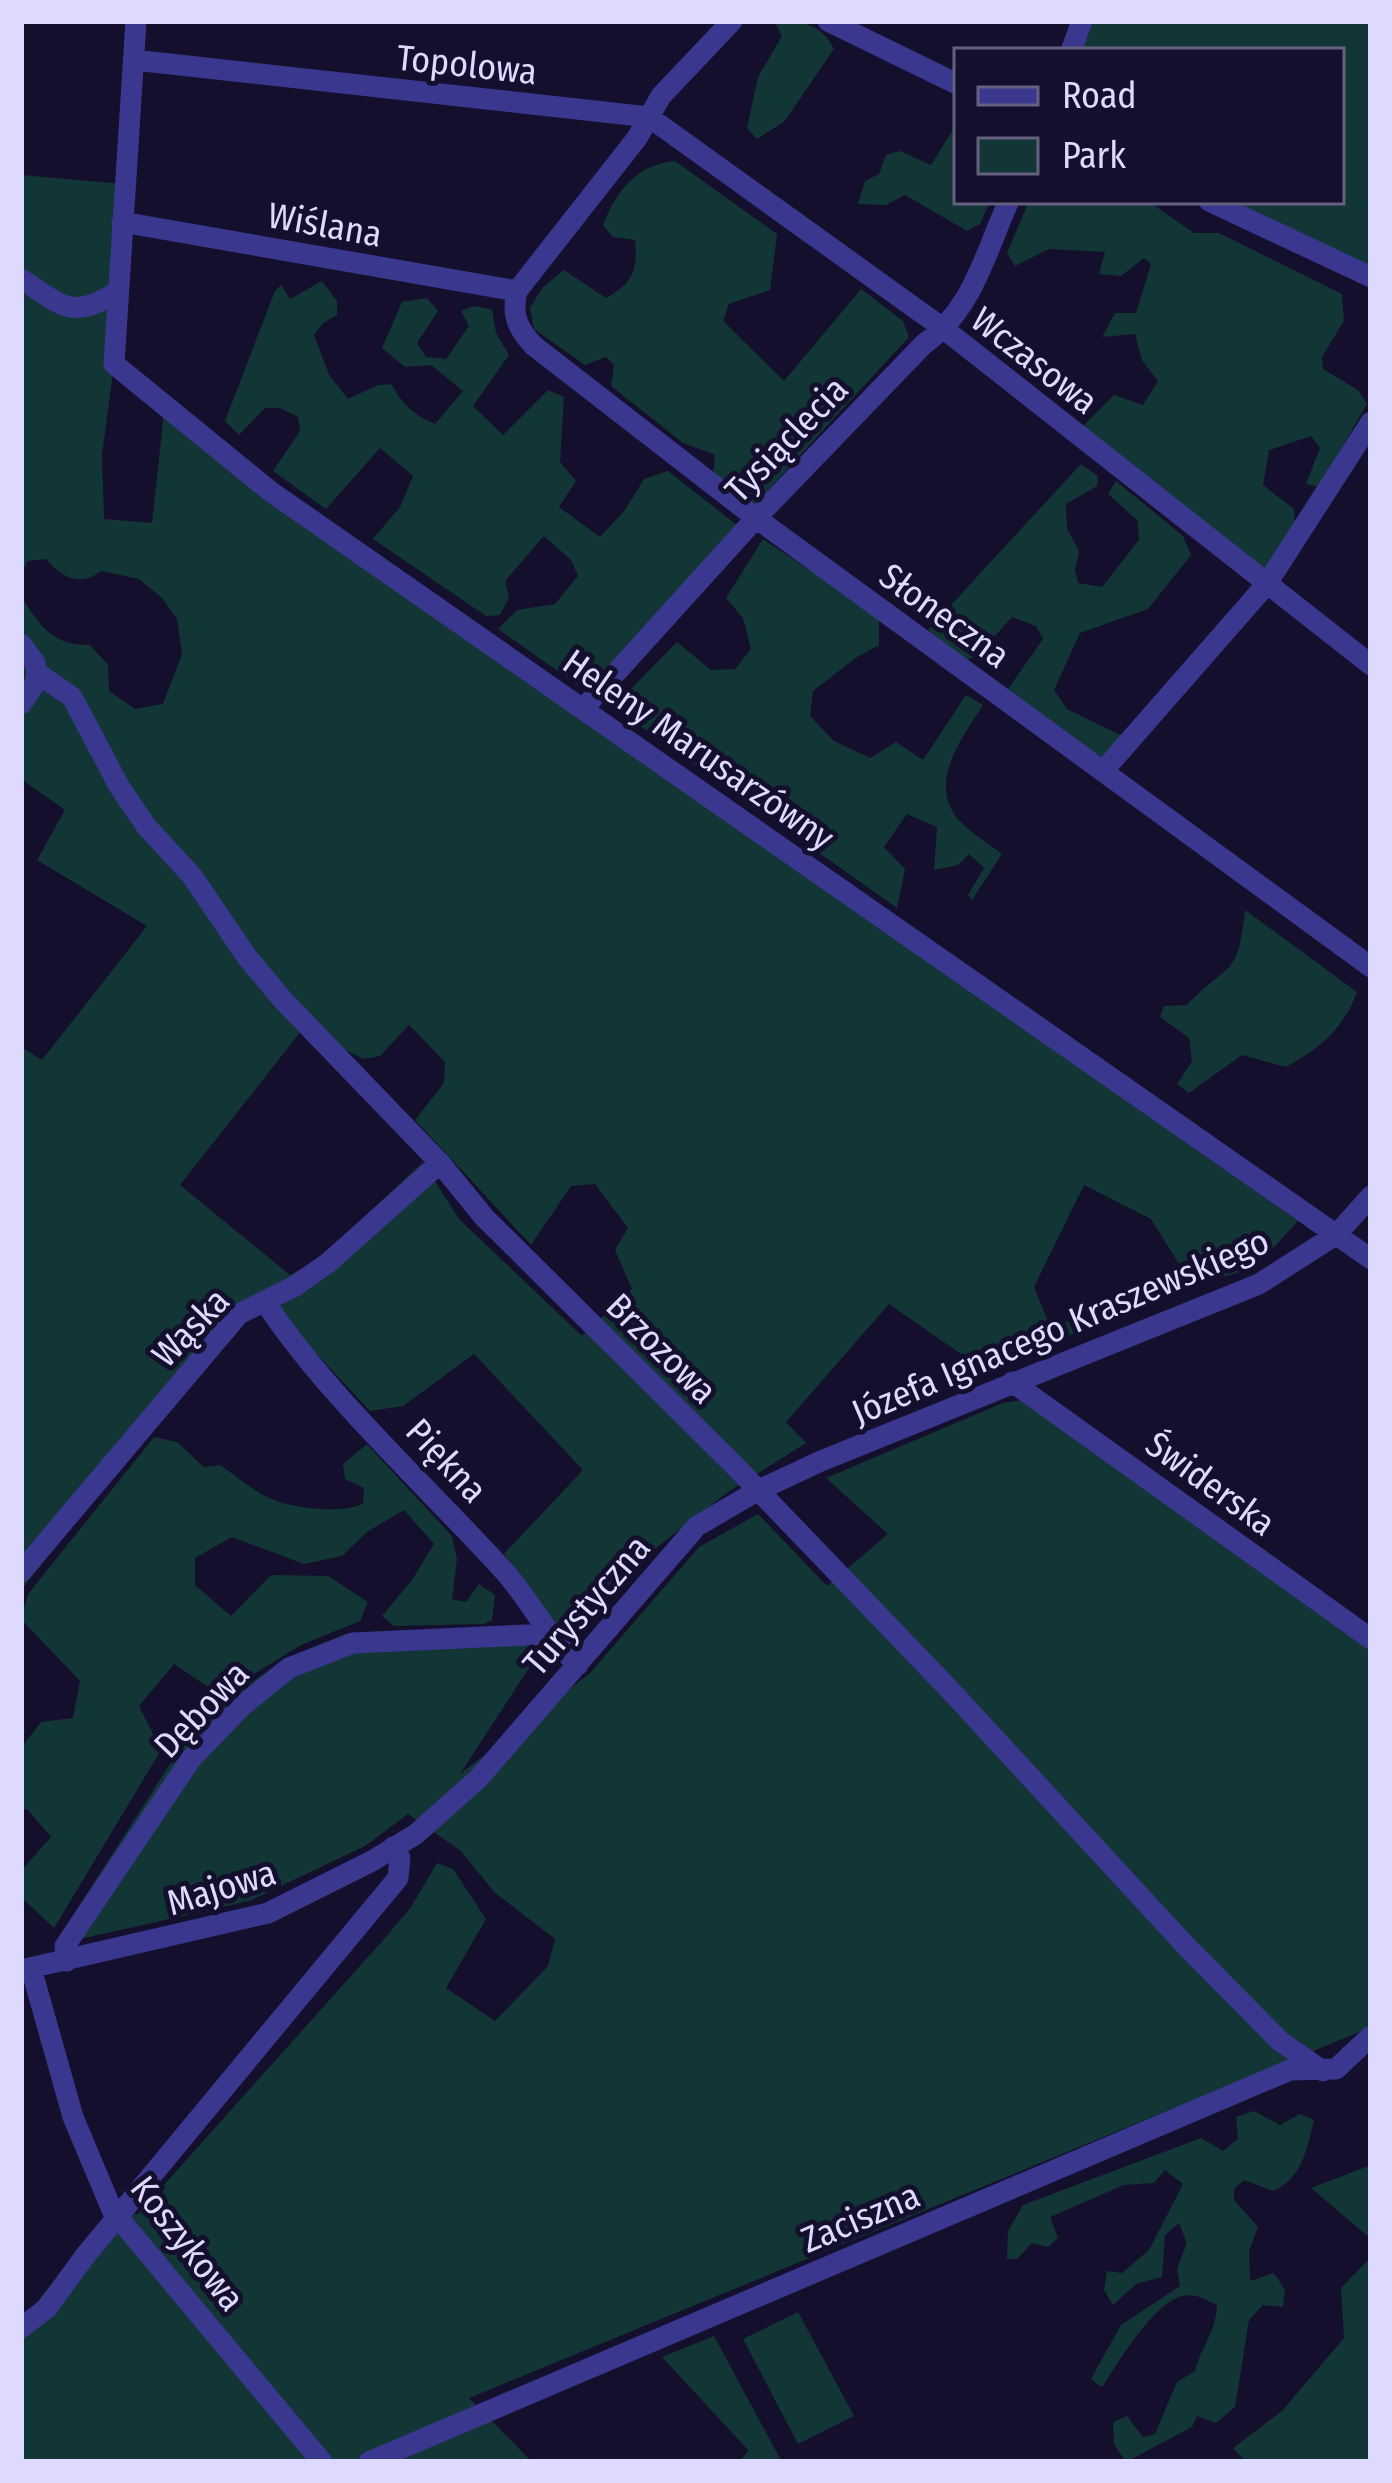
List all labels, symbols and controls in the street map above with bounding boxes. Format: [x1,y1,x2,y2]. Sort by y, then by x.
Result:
street label: Topolowa [395,36,539,94]
legend [954,48,1344,204]
text: Road [1062,74,1137,118]
text: Park [1062,134,1126,178]
street label: Wiślana [264,193,385,257]
street label: Wczasowa [962,298,1106,424]
street label: Tysiąclecia [716,368,857,512]
street label: Słoneczna [871,554,1018,678]
street label: Heleny Marusarzówny [554,640,842,860]
street label: Józefa Ignacego Kraszewskiego [845,1219,1276,1435]
street label: Wąska [143,1279,239,1376]
street label: Brzozowa [597,1284,726,1413]
street label: Piękna [396,1409,496,1512]
street label: Świderska [1137,1422,1284,1545]
street label: Turystyczna [514,1526,660,1685]
street label: Dębowa [145,1652,258,1767]
street label: Majowa [161,1851,281,1925]
street label: Koszykowa [121,2167,254,2320]
street label: Zaciszna [794,2173,926,2263]

